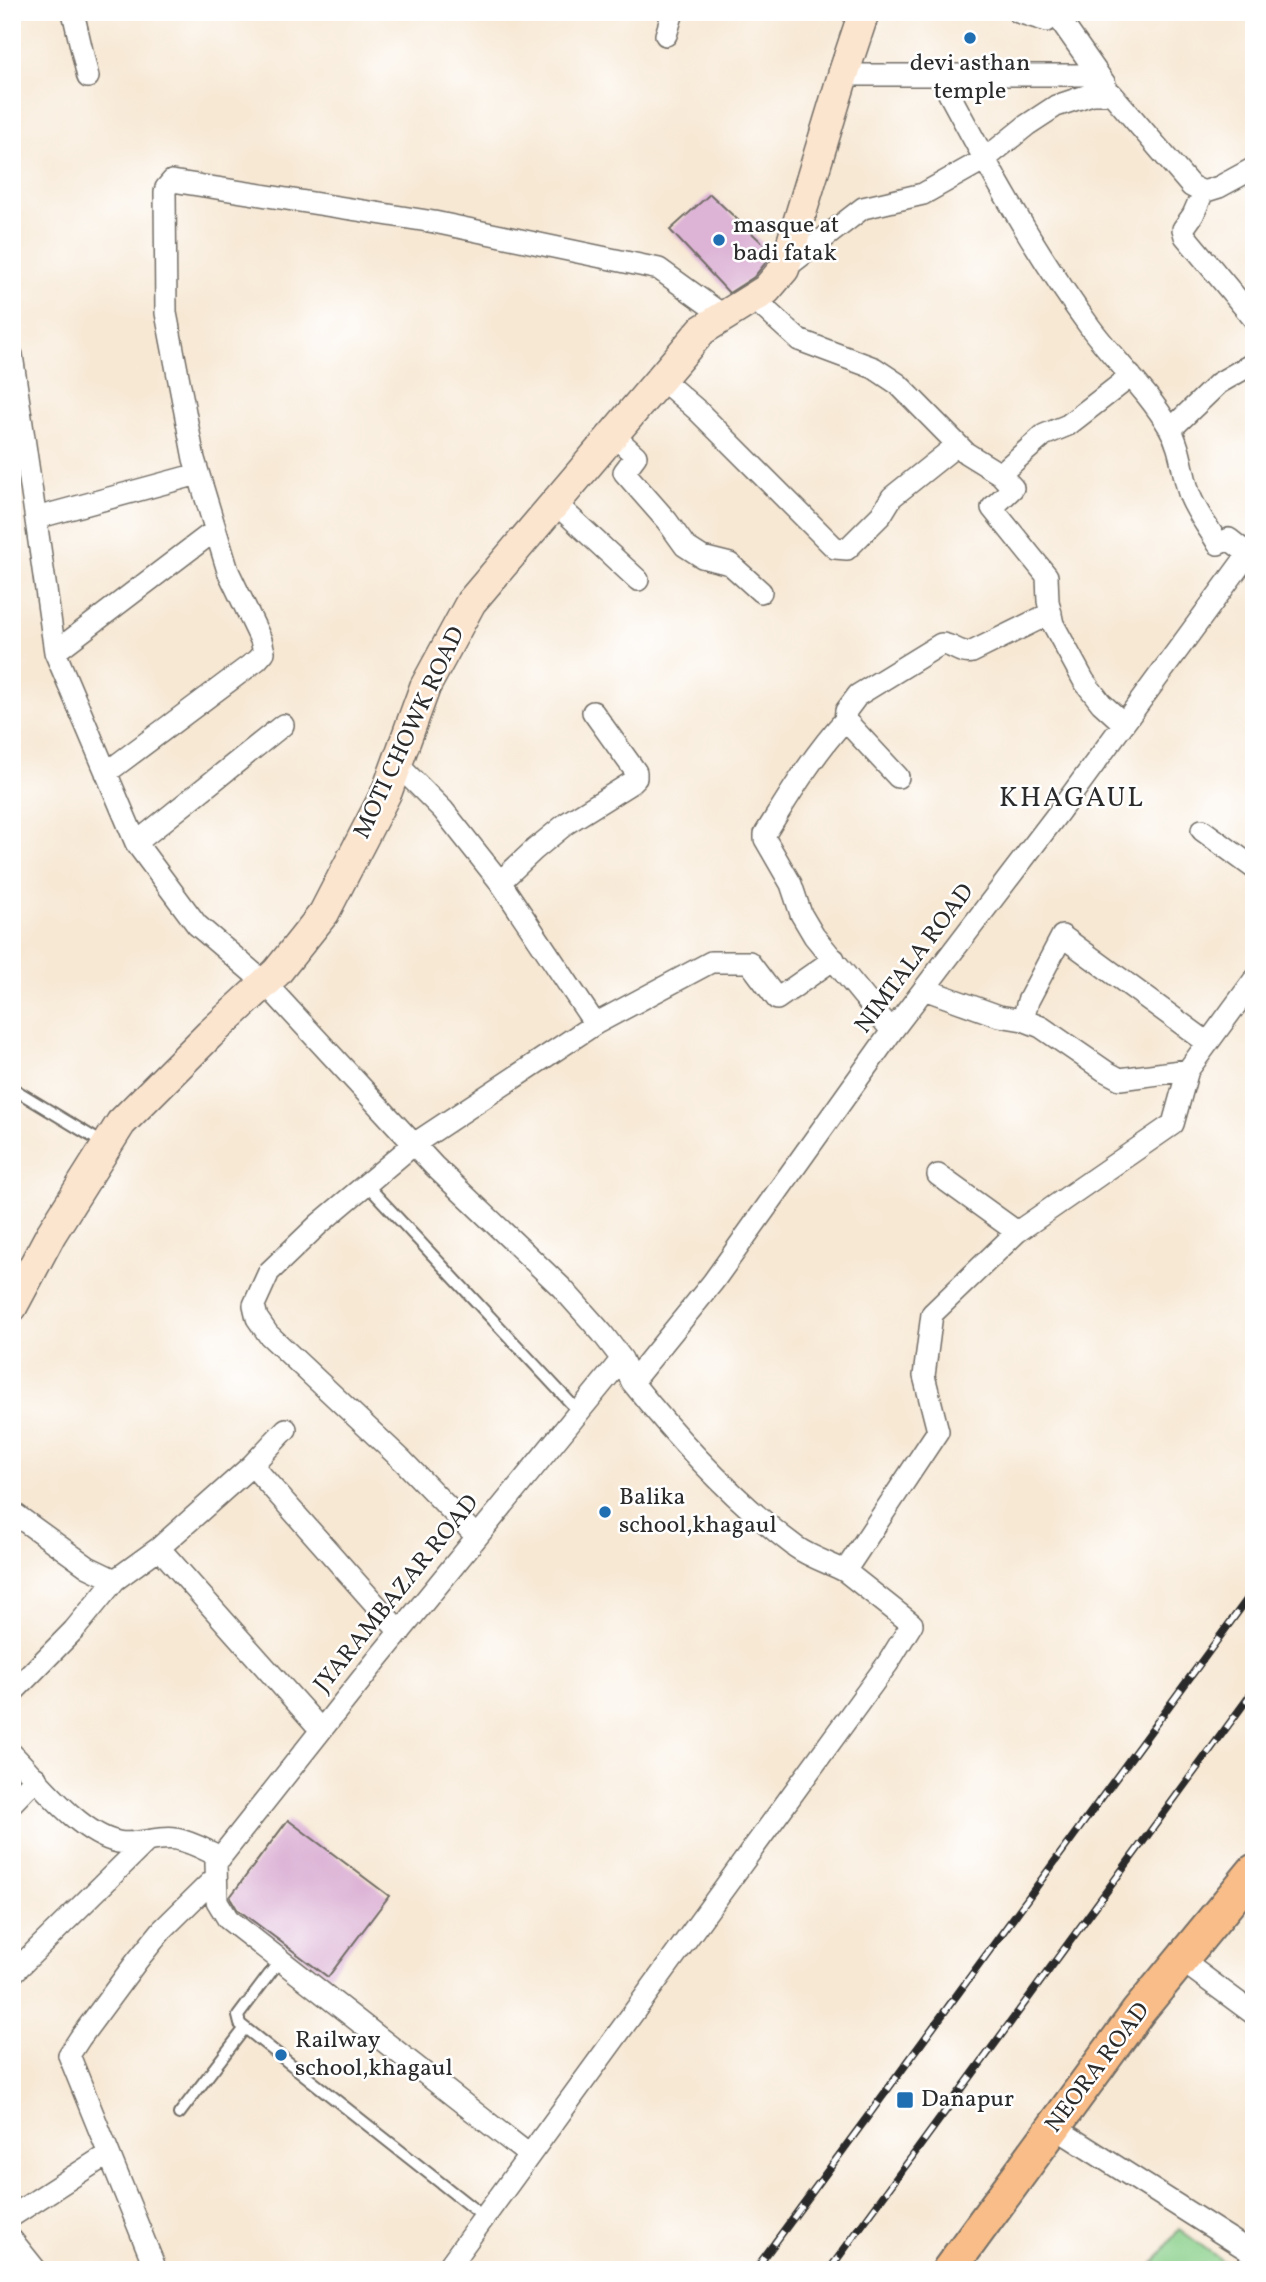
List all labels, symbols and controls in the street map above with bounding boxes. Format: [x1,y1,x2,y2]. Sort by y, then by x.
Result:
marker: devi asthan temple [962,30,978,46]
place label: devi asthan temple [910,47,1030,109]
place label: masque at badi fatak [733,209,839,271]
marker: masque at badi fatak [711,232,727,248]
street label: MOTI CHOWK ROAD [346,621,474,845]
district label: KHAGAUL [999,779,1145,818]
street label: NIMTALA ROAD [847,877,983,1041]
place label: Balika school,khagaul [619,1481,777,1543]
street label: JYARAMBAZAR ROAD [306,1488,488,1700]
marker: Balika school,khagaul [597,1504,613,1520]
street label: NEORA ROAD [1038,1996,1158,2140]
place label: Railway school,khagaul [295,2024,453,2086]
marker: Railway school,khagaul [273,2047,289,2063]
place label: Danapur [921,2083,1014,2117]
marker: Danapur [895,2090,915,2110]

